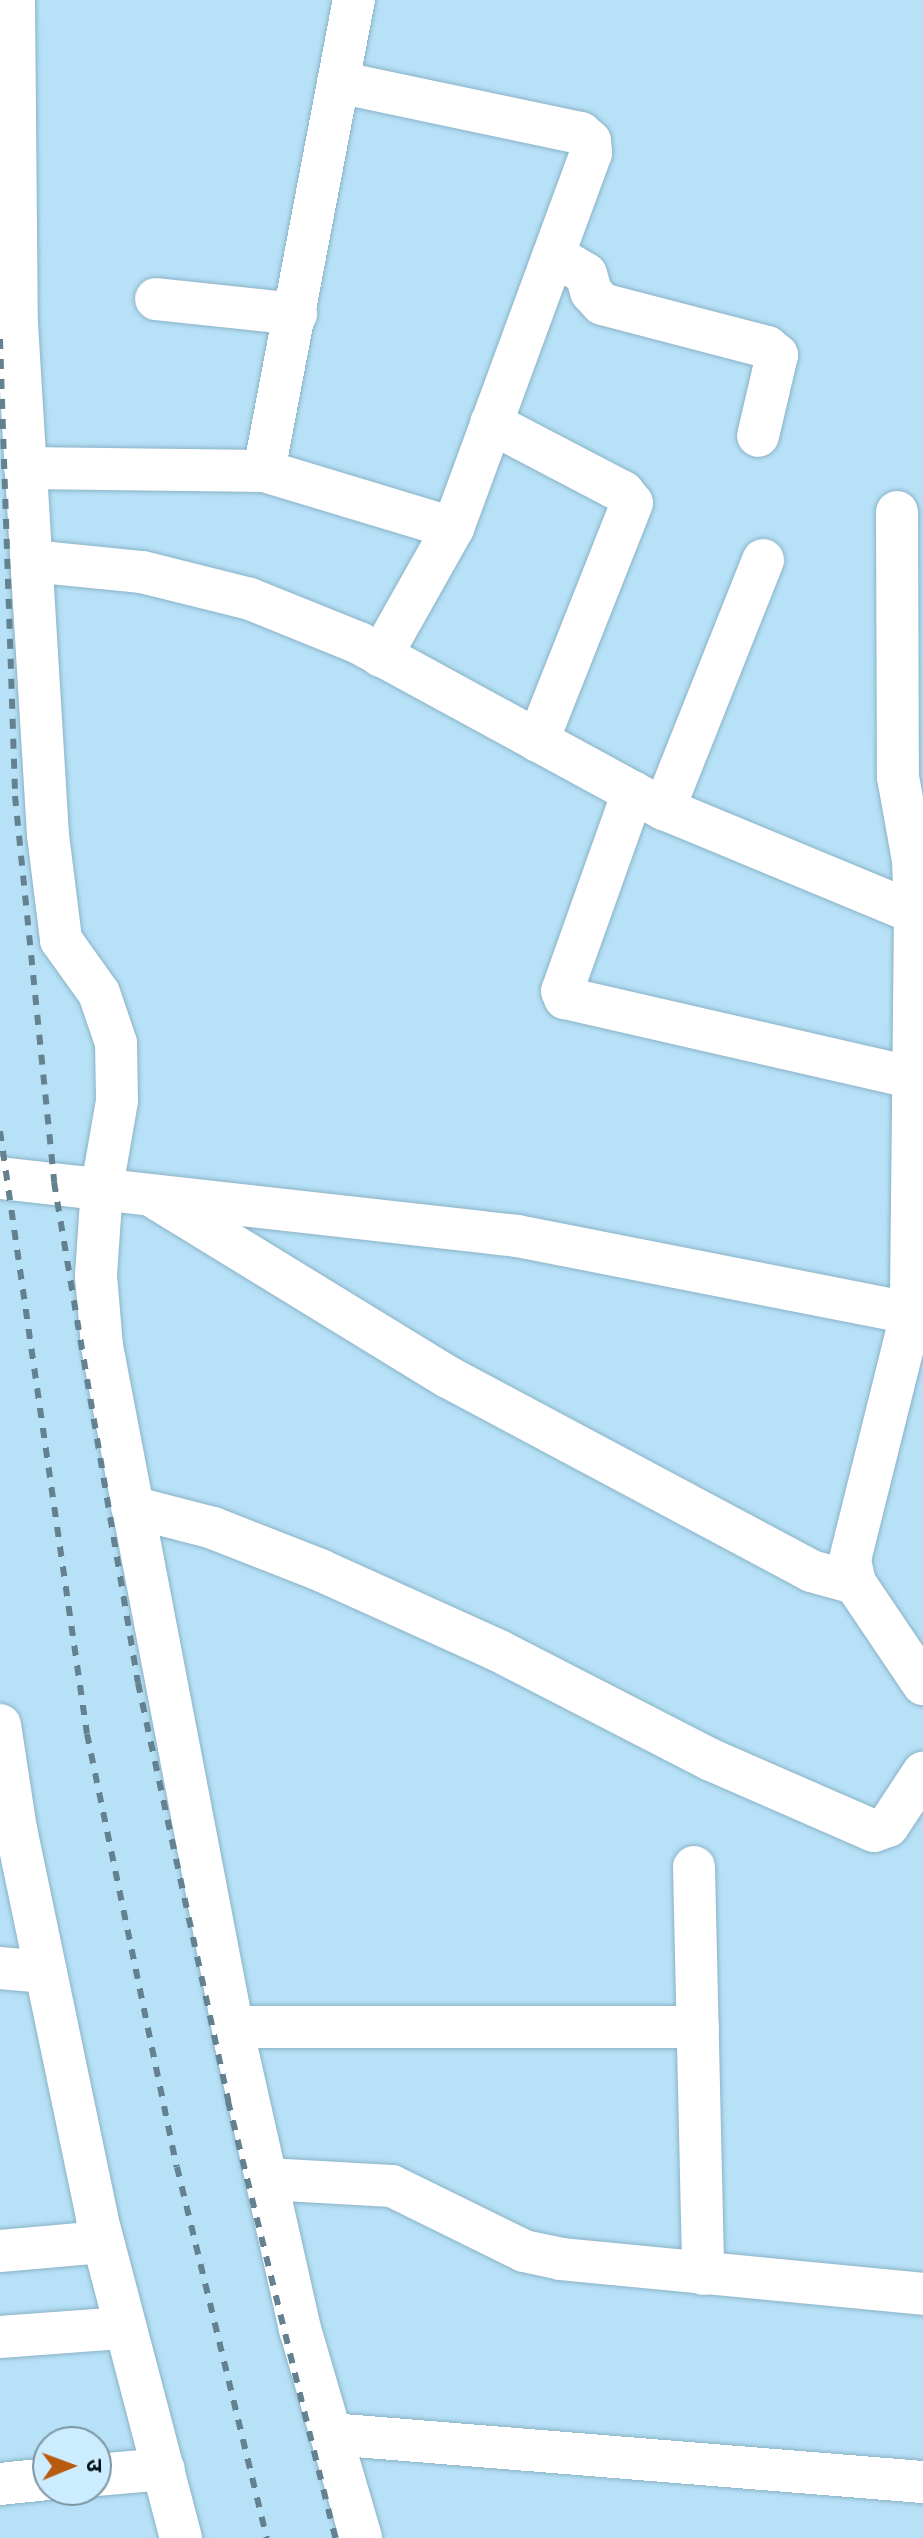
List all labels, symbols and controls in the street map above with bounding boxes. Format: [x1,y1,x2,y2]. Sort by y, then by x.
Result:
north arrow [32,2426,112,2506]
text: उ [83,2459,105,2472]

